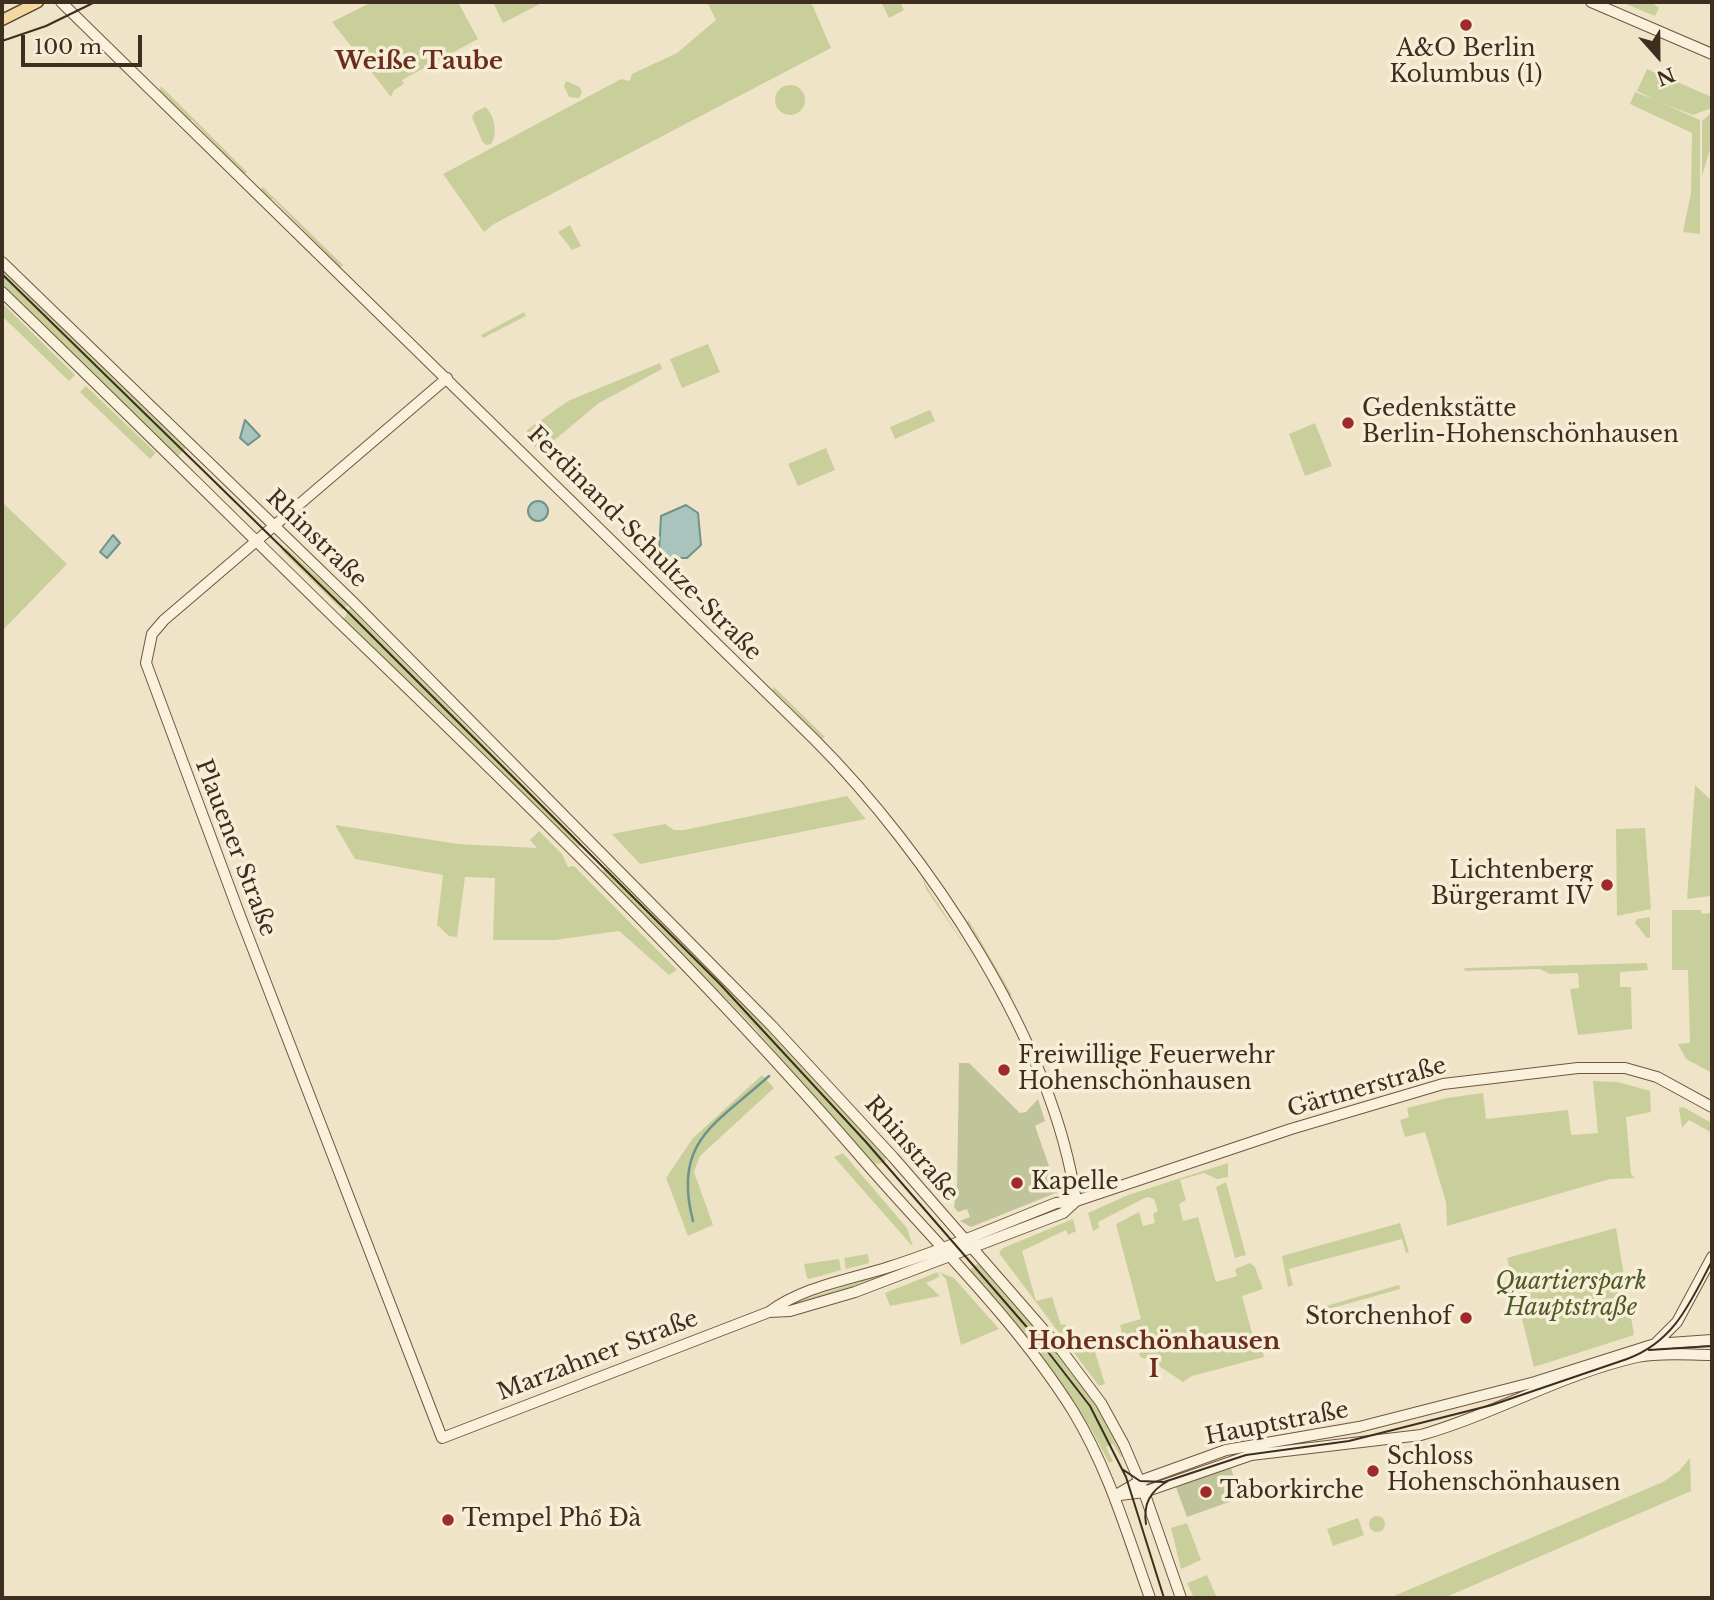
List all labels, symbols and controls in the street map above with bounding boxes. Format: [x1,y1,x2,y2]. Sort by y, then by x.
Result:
marker: A&O Berlin Kolumbus (1) [1458,17,1474,33]
scale bar [24,21,145,65]
north arrow [1623,21,1693,91]
text: 100 m [34,34,102,60]
place label: A&O Berlin Kolumbus (1) [1390,36,1542,90]
district label: Weiße Taube [335,48,503,76]
text: N [1653,62,1678,90]
place label: Gedenkstätte Berlin-Hohenschönhausen [1362,396,1679,450]
marker: Gedenkstätte Berlin-Hohenschönhausen [1340,415,1356,431]
street label: Ferdinand-Schultze-Straße [521,421,767,667]
street label: Rhinstraße [260,484,372,594]
street label: Plauener Straße [189,756,281,940]
place label: Lichtenberg Bürgeramt IV [1431,858,1593,912]
marker: Lichtenberg Bürgeramt IV [1599,877,1615,893]
place label: Freiwillige Feuerwehr Hohenschönhausen [1018,1043,1275,1097]
street label: Gärtnerstraße [1284,1052,1450,1124]
marker: Freiwillige Feuerwehr Hohenschönhausen [996,1062,1012,1078]
street label: Rhinstraße [858,1091,964,1207]
place label: Kapelle [1031,1169,1119,1197]
marker: Kapelle [1009,1175,1025,1191]
park label: Quartierspark Hauptstraße [1496,1269,1646,1323]
place label: Storchenhof [1305,1304,1452,1332]
street label: Marzahner Straße [494,1305,702,1407]
marker: Storchenhof [1458,1310,1474,1326]
district label: Hohenschönhausen I [1028,1328,1280,1384]
street label: Hauptstraße [1203,1397,1351,1451]
place label: Schloss Hohenschönhausen [1387,1444,1620,1498]
marker: Schloss Hohenschönhausen [1365,1463,1381,1479]
place label: Taborkirche [1220,1478,1364,1506]
marker: Taborkirche [1198,1484,1214,1500]
place label: Tempel Phổ Đà [462,1506,641,1534]
marker: Tempel Phổ Đà [440,1512,456,1528]

